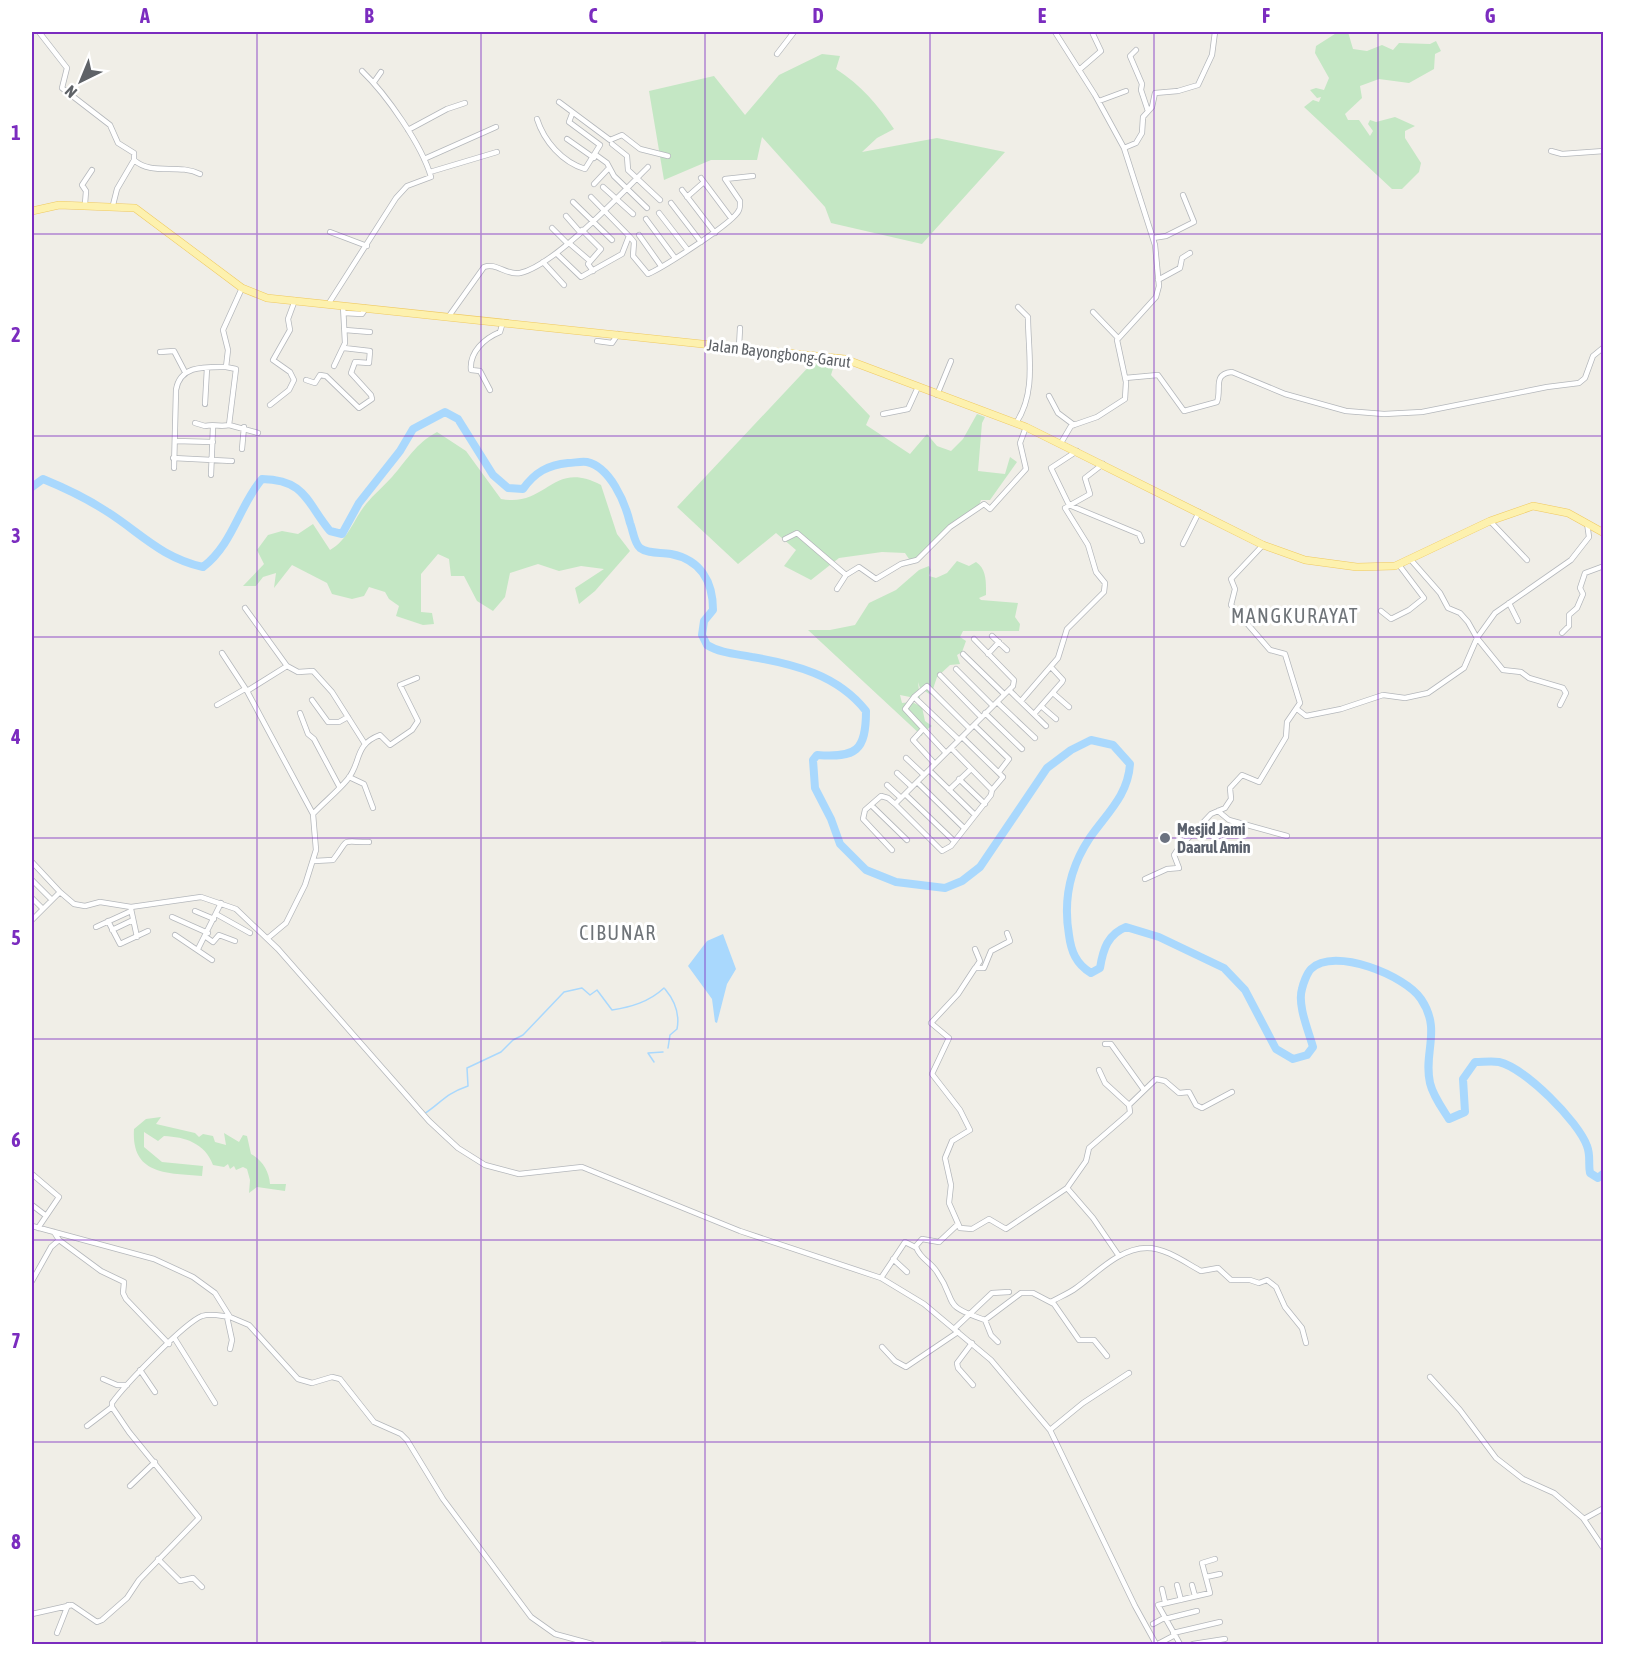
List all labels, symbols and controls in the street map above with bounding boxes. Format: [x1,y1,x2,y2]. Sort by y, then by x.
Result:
text: A [139,4,150,27]
text: B [364,4,374,27]
text: C [589,4,598,27]
text: D [812,4,824,27]
text: E [1038,4,1047,27]
text: F [1262,4,1270,27]
text: G [1485,4,1496,27]
north arrow [51,51,111,111]
text: N [61,82,80,102]
text: 1 [11,121,21,144]
text: 2 [11,323,21,346]
street label: Jalan Bayongbong-Garut [706,335,852,372]
text: 3 [11,524,21,547]
district label: MANGKURAYAT [1231,604,1359,627]
text: 4 [10,725,21,748]
place label: Mesjid Jami Daarul Amin [1177,820,1251,856]
marker: Mesjid Jami Daarul Amin [1158,831,1172,845]
district label: CIBUNAR [579,921,657,944]
text: 5 [11,926,21,949]
text: 6 [11,1128,21,1151]
text: 7 [11,1329,21,1352]
text: 8 [11,1530,21,1553]

